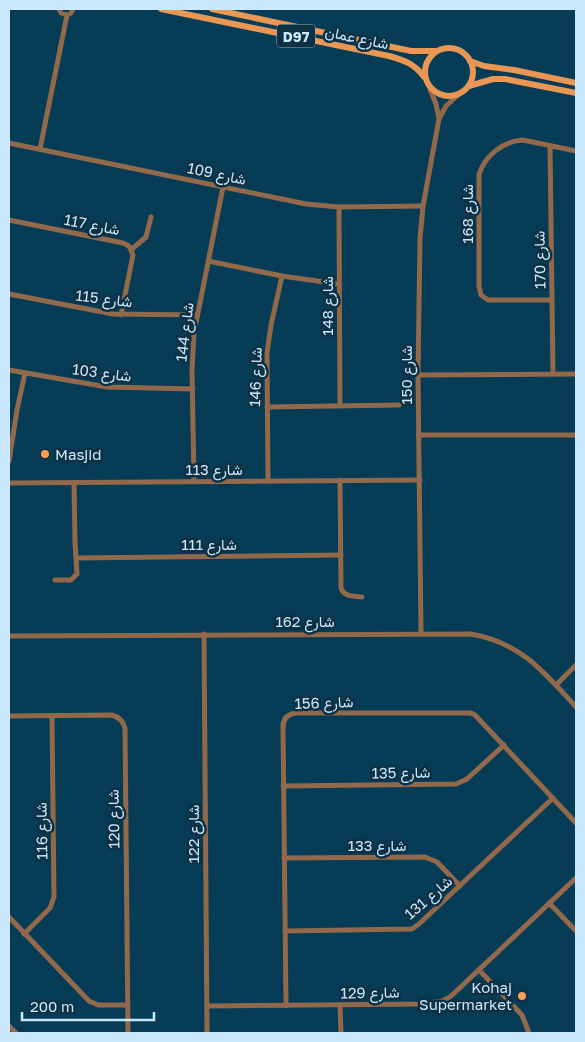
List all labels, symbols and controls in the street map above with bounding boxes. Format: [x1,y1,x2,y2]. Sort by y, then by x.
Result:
street label: شارع عمان [323,21,391,55]
road number: D97 [277,24,315,48]
street label: شارع 109 [185,158,248,191]
street label: شارع 168 [458,184,479,244]
street label: شارع 117 [62,210,122,241]
street label: شارع 170 [529,230,552,289]
street label: شارع 148 [318,276,339,336]
street label: شارع 115 [74,286,134,313]
street label: شارع 144 [171,301,200,363]
street label: شارع 150 [397,345,418,405]
street label: شارع 146 [245,347,268,407]
street label: شارع 103 [71,359,133,388]
place label: Masjid [55,445,102,463]
marker: Masjid [39,448,51,460]
street label: شارع 113 [185,460,243,481]
street label: شارع 111 [181,535,237,556]
street label: شارع 162 [276,612,335,633]
street label: شارع 156 [294,692,354,715]
street label: شارع 135 [372,762,431,785]
street label: شارع 120 [103,789,126,849]
street label: شارع 116 [31,802,54,860]
street label: شارع 122 [184,805,205,863]
street label: شارع 133 [348,836,407,857]
street label: شارع 131 [400,871,458,925]
place label: Kohaj Supermarket [419,978,512,1013]
street label: شارع 129 [340,982,400,1005]
scale bar [22,990,155,1022]
marker: Kohaj Supermarket [516,990,528,1002]
text: 200 m [30,997,74,1015]

